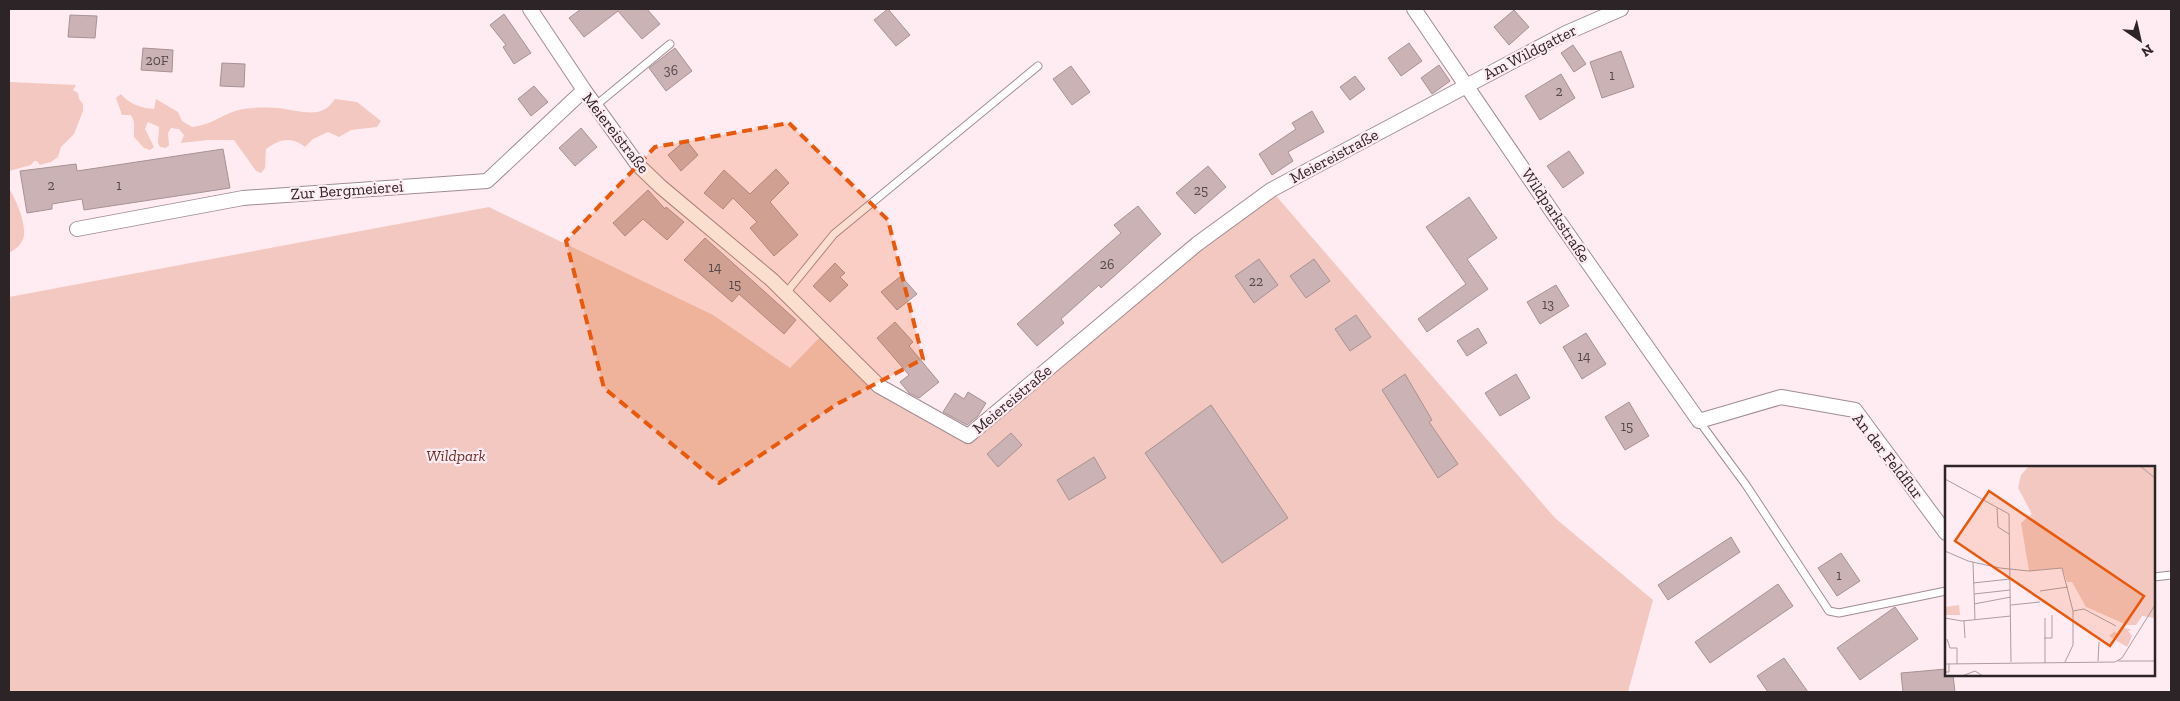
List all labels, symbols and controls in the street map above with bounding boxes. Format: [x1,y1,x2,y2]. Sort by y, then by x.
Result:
north arrow [2115,15,2165,65]
street label: Am Wildgatter [1480,20,1580,84]
text: N [2138,40,2156,61]
house number: 20F [145,52,169,69]
house number: 36 [664,62,678,79]
house number: 1 [1609,67,1615,84]
house number: 2 [1555,83,1563,100]
street label: Meiereistraße [579,89,653,177]
street label: Meiereistraße [1287,125,1381,187]
street label: Wildparkstraße [1518,164,1594,266]
house number: 2 [47,177,55,194]
house number: 1 [116,177,122,194]
street label: Zur Bergmeierei [290,177,404,203]
house number: 25 [1194,182,1208,199]
house number: 26 [1100,256,1114,273]
house number: 14 [709,259,722,276]
house number: 22 [1249,273,1263,290]
house number: 15 [729,276,741,293]
house number: 13 [1542,296,1554,313]
house number: 14 [1578,348,1591,365]
street label: Meiereistraße [969,360,1055,438]
street label: An der Feldflur [1849,409,1928,503]
house number: 15 [1621,418,1633,435]
park label: Wildpark [426,446,486,465]
inset map [1945,466,2155,676]
house number: 1 [1836,567,1842,584]

